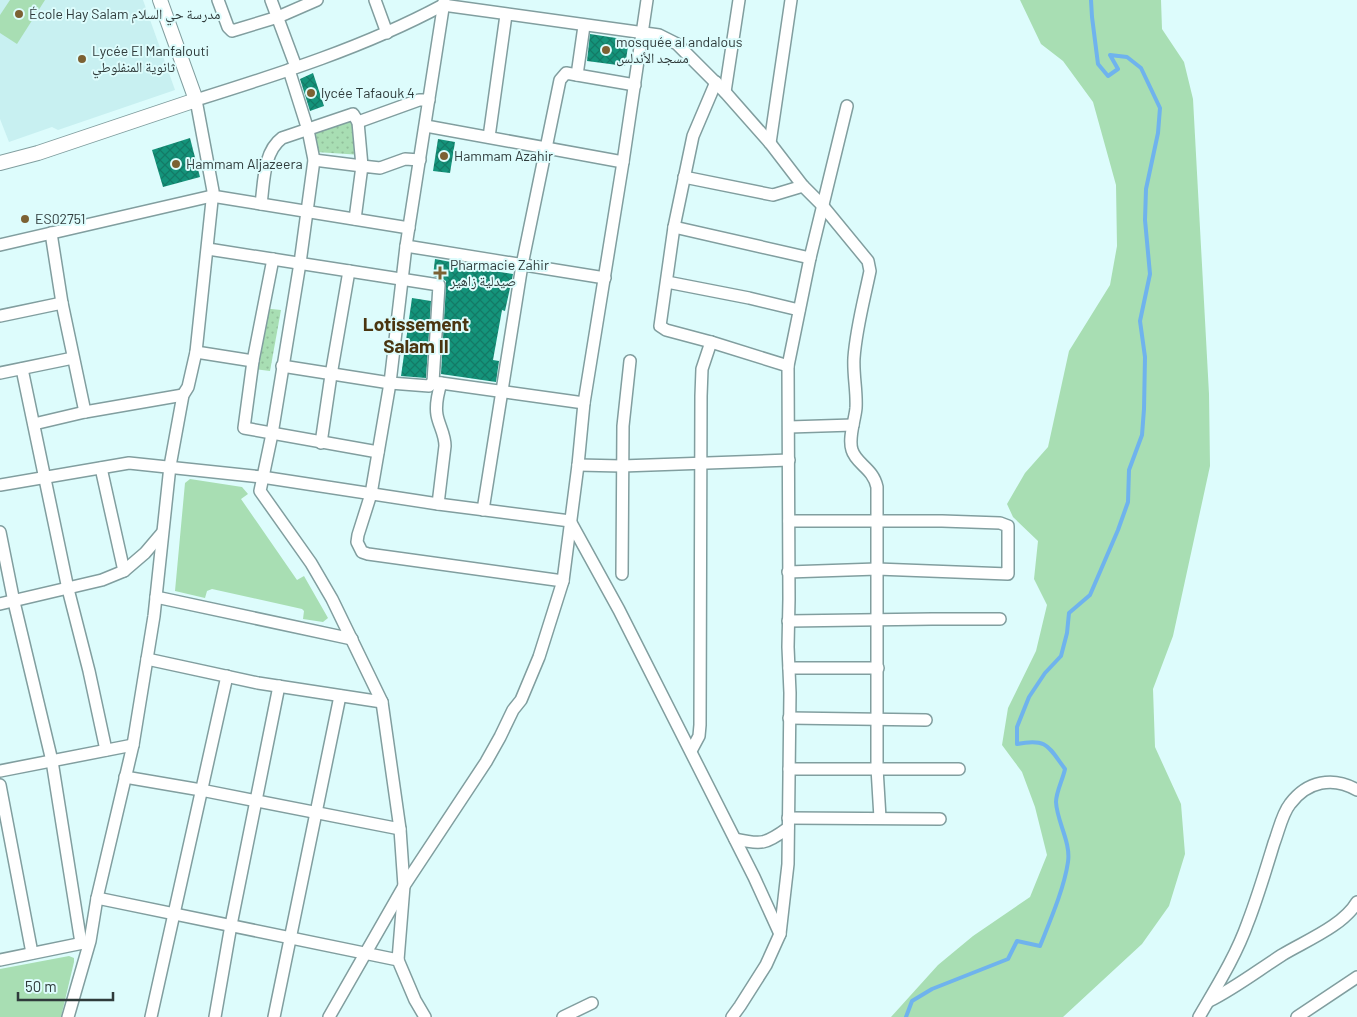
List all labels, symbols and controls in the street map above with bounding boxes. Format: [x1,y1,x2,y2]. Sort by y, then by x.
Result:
place label: École Hay Salam مدرسة حي السلام [29,5,220,26]
marker: École Hay Salam مدرسة حي السلام [13,8,25,20]
place label: mosquée al andalous مسجد الأندلس [616,33,743,67]
place label: Lycée El Manfalouti ثانوية المنفلوطي [92,42,209,79]
marker: mosquée al andalous مسجد الأندلس [600,44,612,56]
marker: Lycée El Manfalouti ثانوية المنفلوطي [76,53,88,65]
place label: lycée Tafaouk 4 [321,84,415,101]
marker: lycée Tafaouk 4 [305,87,317,99]
place label: Hammam Azahir [454,147,553,164]
marker: Hammam Azahir [438,150,450,162]
place label: Hammam Aljazeera [186,155,303,172]
marker: Hammam Aljazeera [170,158,182,170]
place label: ES02751 [35,210,85,227]
marker: ES02751 [19,213,31,225]
place label: Pharmacie Zahir صيدلية زاهير [449,256,549,290]
marker: Pharmacie Zahir صيدلية زاهير [434,267,446,279]
district label: Lotissement Salam II [363,312,469,357]
scale bar [18,970,112,1002]
text: 50 m [25,977,57,995]

